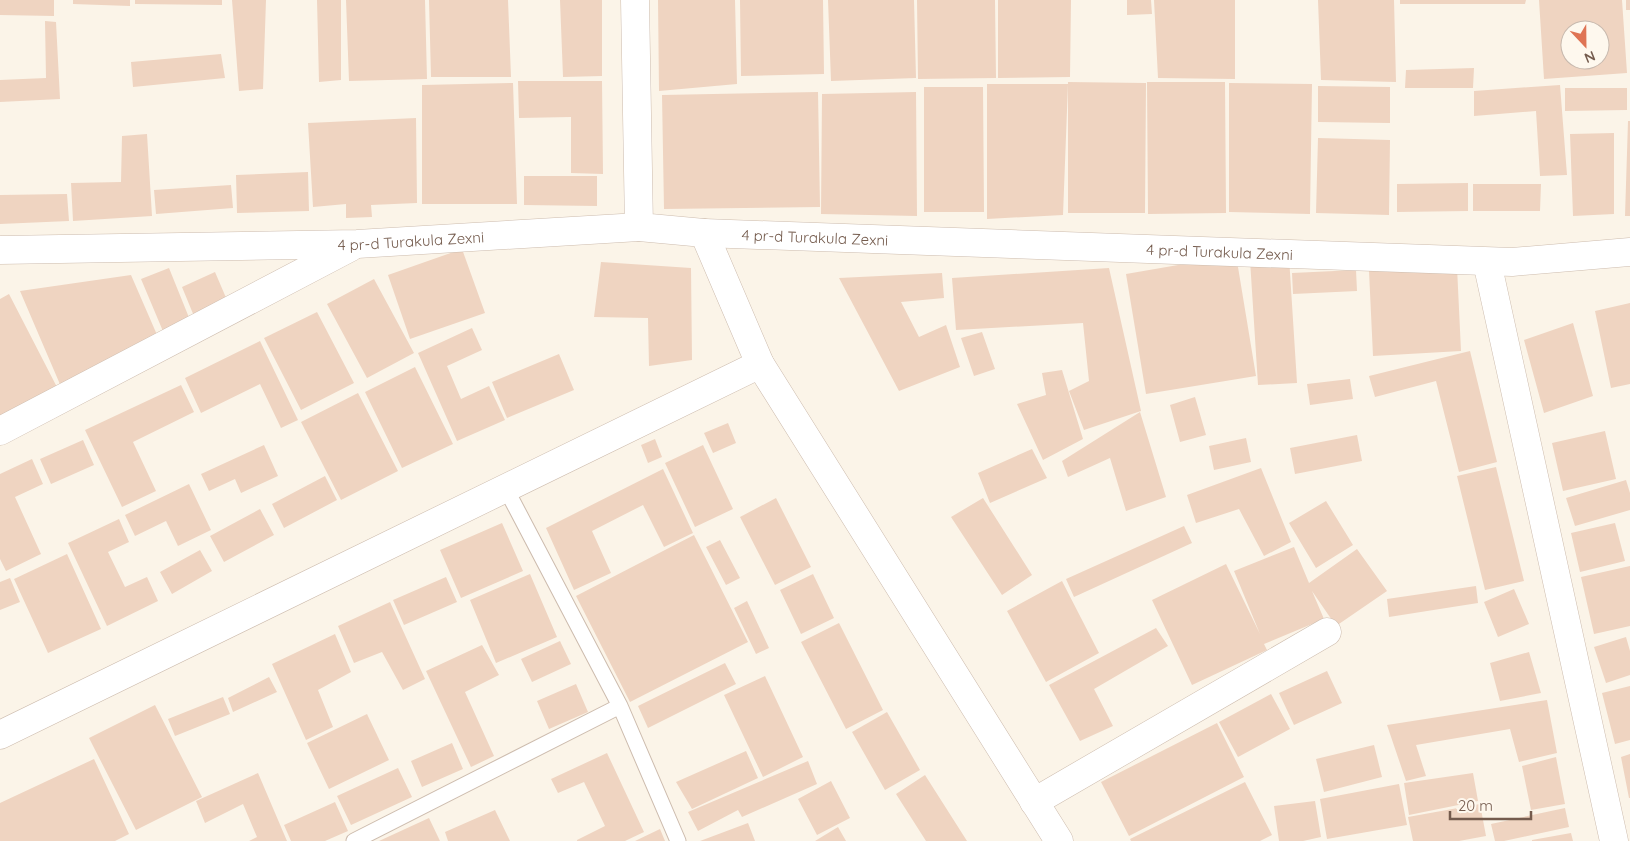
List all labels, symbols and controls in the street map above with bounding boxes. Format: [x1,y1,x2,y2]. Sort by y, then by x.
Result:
north arrow [1560,20,1610,70]
text: N [1582,47,1598,67]
street label: 4 pr-d Turakula Zexni [741,225,889,249]
street label: 4 pr-d Turakula Zexni [337,227,485,254]
street label: 4 pr-d Turakula Zexni [1146,239,1293,264]
scale bar [1450,788,1531,820]
text: 20 m [1458,796,1493,815]

